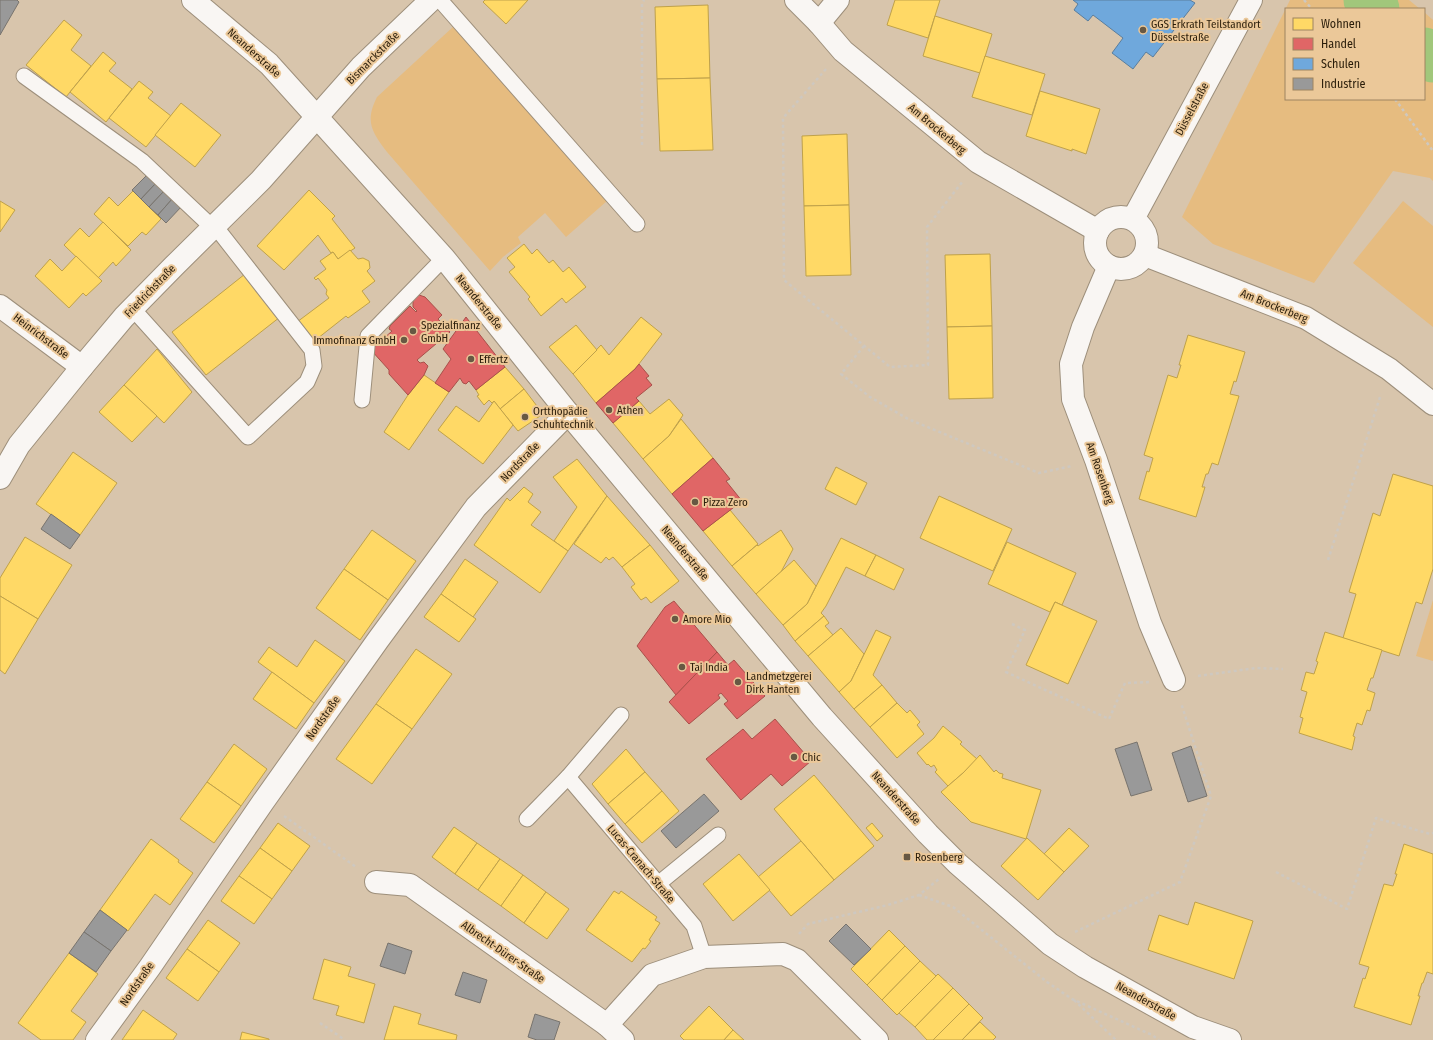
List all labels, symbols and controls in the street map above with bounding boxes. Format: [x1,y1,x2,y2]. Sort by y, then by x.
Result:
legend [1285,8,1425,100]
text: Wohnen [1321,17,1361,31]
place label: GGS Erkrath Teilstandort Düsselstraße [1151,18,1261,44]
marker: GGS Erkrath Teilstandort Düsselstraße [1138,25,1148,35]
street label: Neanderstraße [225,26,283,80]
street label: Bismarckstraße [344,29,402,87]
text: Handel [1321,37,1356,51]
text: Schulen [1321,57,1360,71]
text: Industrie [1321,77,1365,91]
street label: Düsselstraße [1173,80,1211,138]
street label: Am Brockerberg [906,101,969,157]
street label: Friedrichstraße [122,262,178,320]
street label: Neanderstraße [453,272,505,332]
street label: Am Brockerberg [1239,287,1310,326]
street label: Heinrichstraße [11,311,71,361]
place label: Spezialfinanz GmbH [421,319,481,345]
marker: Spezialfinanz GmbH [408,326,418,336]
place label: Immofinanz GmbH [313,334,396,347]
marker: Immofinanz GmbH [399,335,409,345]
place label: Effertz [479,353,508,366]
marker: Effertz [466,354,476,364]
place label: Athen [617,404,643,417]
place label: Ortthopädie Schuhtechnik [533,405,594,431]
marker: Athen [604,405,614,415]
marker: Ortthopädie Schuhtechnik [520,412,530,422]
street label: Nordstraße [498,439,542,485]
street label: Am Rosenberg [1083,440,1117,506]
place label: Pizza Zero [703,496,748,509]
marker: Pizza Zero [690,497,700,507]
street label: Neanderstraße [659,523,711,583]
place label: Amore Mio [683,613,731,626]
marker: Amore Mio [670,614,680,624]
place label: Taj India [690,661,728,674]
marker: Taj India [677,662,687,672]
place label: Landmetzgerei Dirk Hanten [746,670,812,696]
marker: Landmetzgerei Dirk Hanten [733,677,743,687]
street label: Nordstraße [303,694,343,742]
place label: Chic [802,751,821,764]
marker: Chic [789,752,799,762]
street label: Neanderstraße [869,769,923,827]
street label: Lucas-Cranach-Straße [605,822,677,906]
place label: Rosenberg [915,851,964,864]
marker: Rosenberg [902,852,912,862]
street label: Albrecht-Dürer-Straße [459,918,547,986]
street label: Nordstraße [117,960,157,1008]
street label: Neanderstraße [1114,979,1178,1023]

